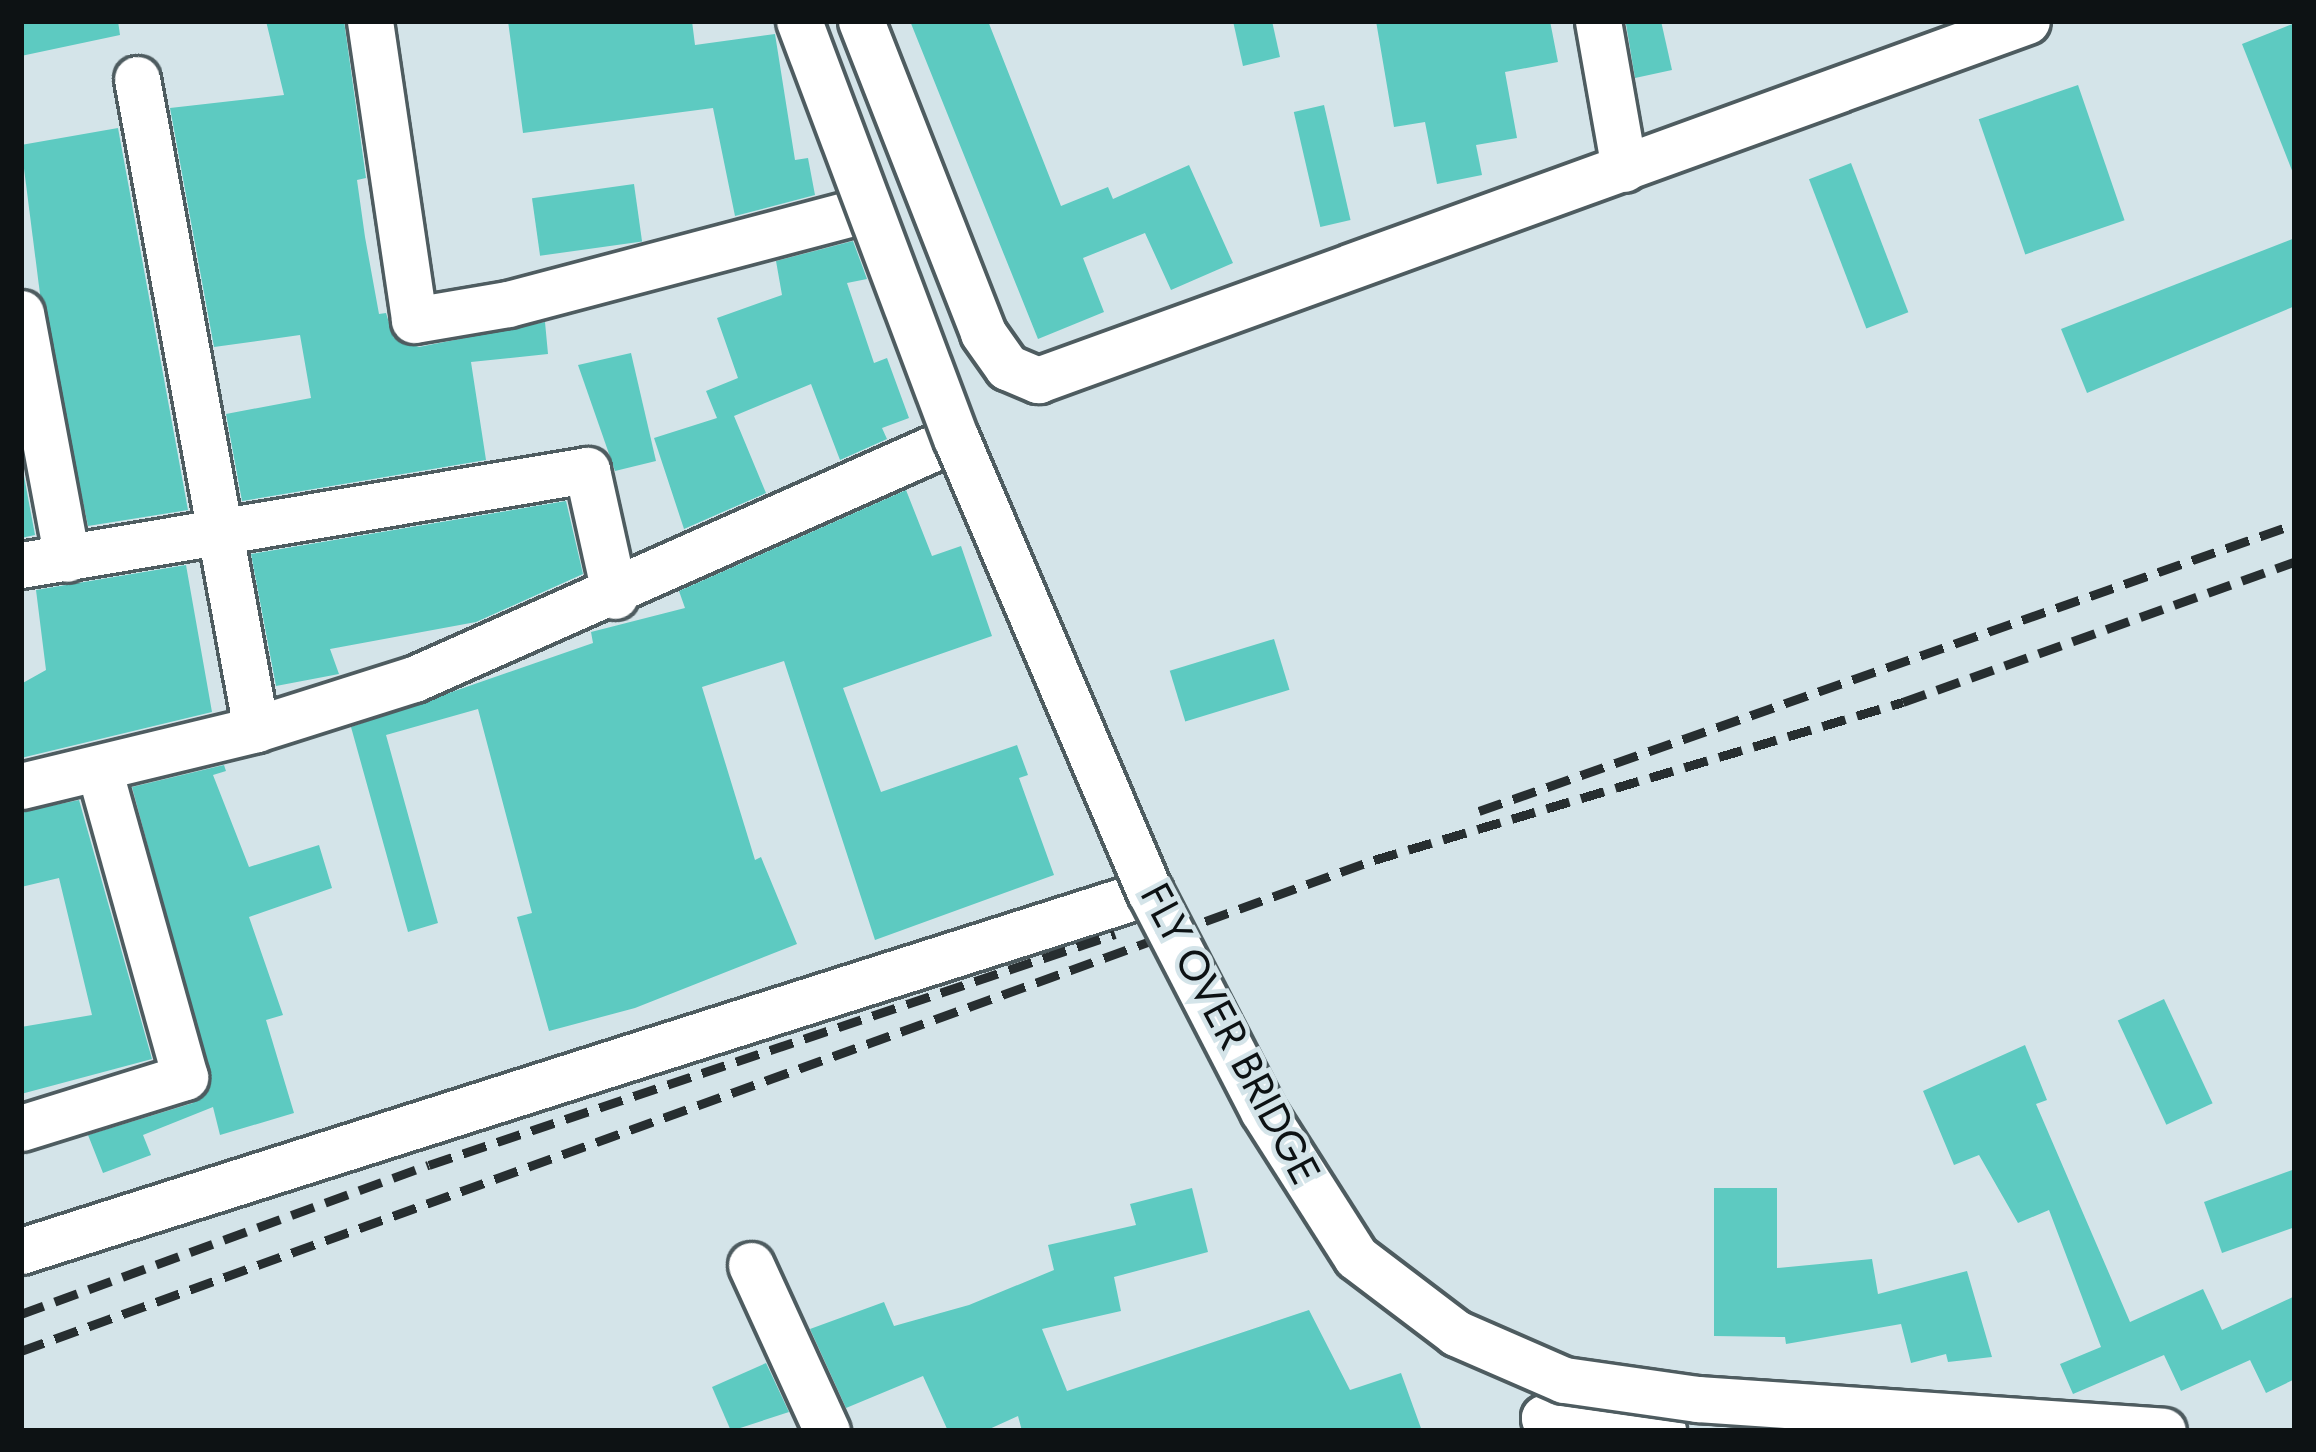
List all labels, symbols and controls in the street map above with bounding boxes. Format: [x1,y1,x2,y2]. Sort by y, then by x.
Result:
street label: FLY OVER BRIDGE [1129,875,1331,1193]

